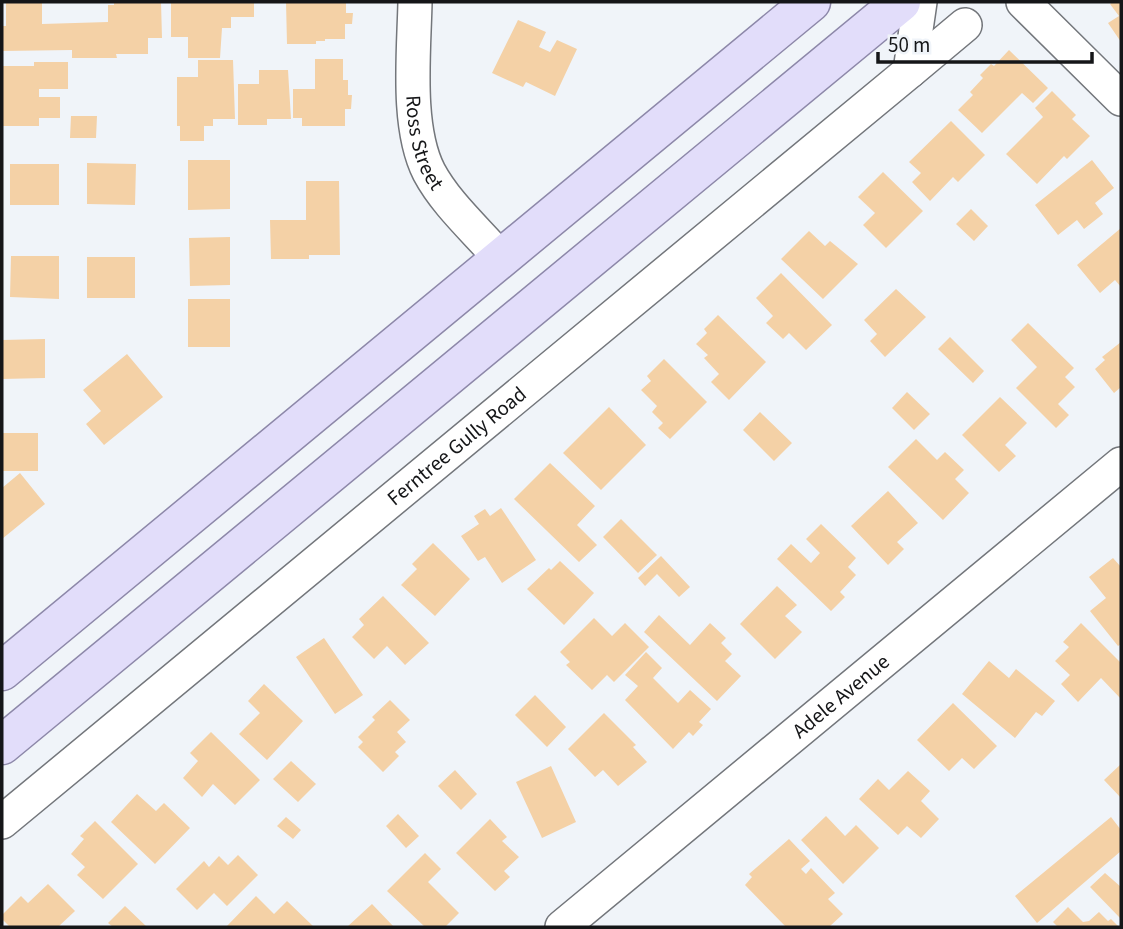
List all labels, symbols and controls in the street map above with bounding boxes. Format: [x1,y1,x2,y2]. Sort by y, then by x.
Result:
scale bar [878,21,1092,65]
text: 50 m [888,30,930,60]
street label: Ross Street [398,94,451,196]
street label: Ferntree Gully Road [381,379,533,513]
street label: Adele Avenue [786,647,896,745]

